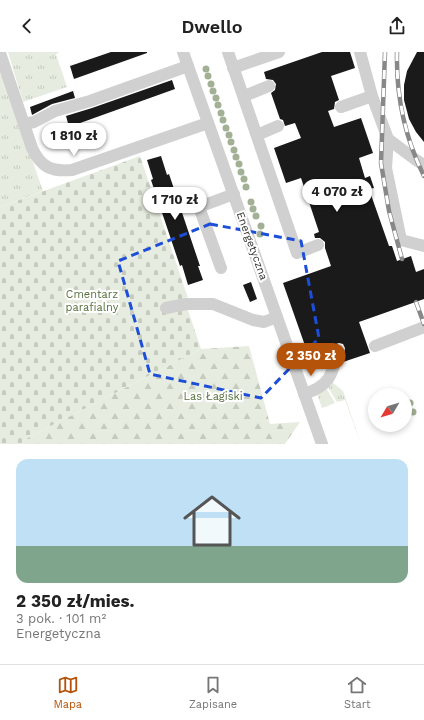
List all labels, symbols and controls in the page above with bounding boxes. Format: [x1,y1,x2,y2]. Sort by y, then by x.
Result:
icon: back [16,15,38,37]
icon: share [386,15,408,37]
text: Dwello [181,16,243,37]
pin: 1 810 zł [33,123,115,157]
text: 1 810 zł [50,128,98,143]
pin: 4 070 zł [296,179,378,213]
text: 4 070 zł [311,184,363,199]
pin: 1 710 zł [134,187,216,221]
text: 1 710 zł [152,192,198,207]
street label: Energetyczna [234,210,270,282]
park label: Cmentarz parafialny [66,288,119,314]
pin: 2 350 zł [270,343,352,377]
text: 2 350 zł [286,348,336,363]
north arrow [368,388,412,432]
map controls [368,388,412,432]
park label: Las Łagiski [183,390,243,403]
icon: home [176,485,248,557]
text: 2 350 zł/mies. [16,591,135,611]
text: 3 pok. · 101 m² [16,611,106,626]
text: Energetyczna [16,626,101,641]
tab: Mapa [53,674,82,711]
tab: Zapisane [189,674,237,711]
tab: Start [344,674,371,711]

